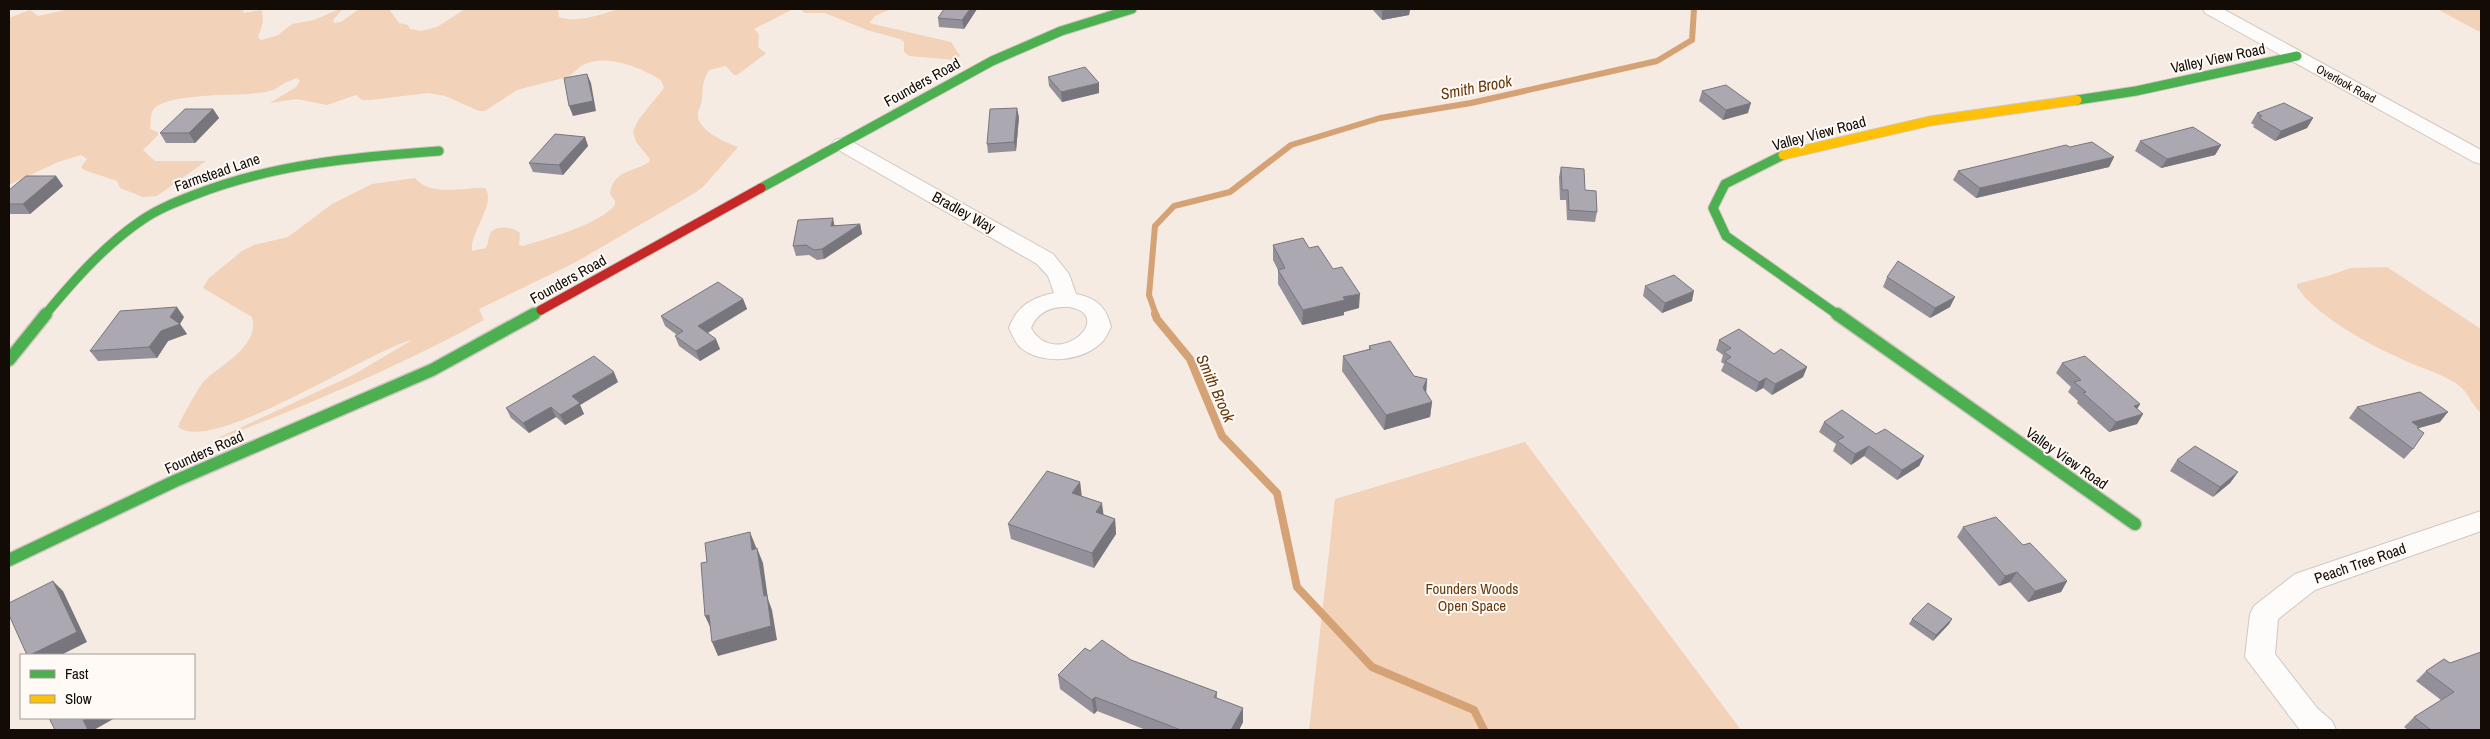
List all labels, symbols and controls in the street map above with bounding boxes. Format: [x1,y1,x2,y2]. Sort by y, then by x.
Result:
street label: Valley View Road [2169,38,2267,78]
street label: Founders Road [880,52,964,112]
street label: Overlook Road [2313,61,2379,107]
water label: Smith Brook [1438,69,1514,105]
street label: Valley View Road [1770,110,1868,156]
street label: Farmstead Lane [172,148,263,196]
street label: Bradley Way [929,186,1000,238]
street label: Founders Road [526,249,610,309]
water label: Smith Brook [1191,351,1241,426]
street label: Valley View Road [2022,422,2112,494]
street label: Founders Road [161,425,247,479]
street label: Peach Tree Road [2311,537,2409,589]
park label: Founders Woods Open Space [1426,578,1518,616]
legend [20,654,195,719]
text: Fast [65,663,89,684]
text: Slow [65,688,92,709]

